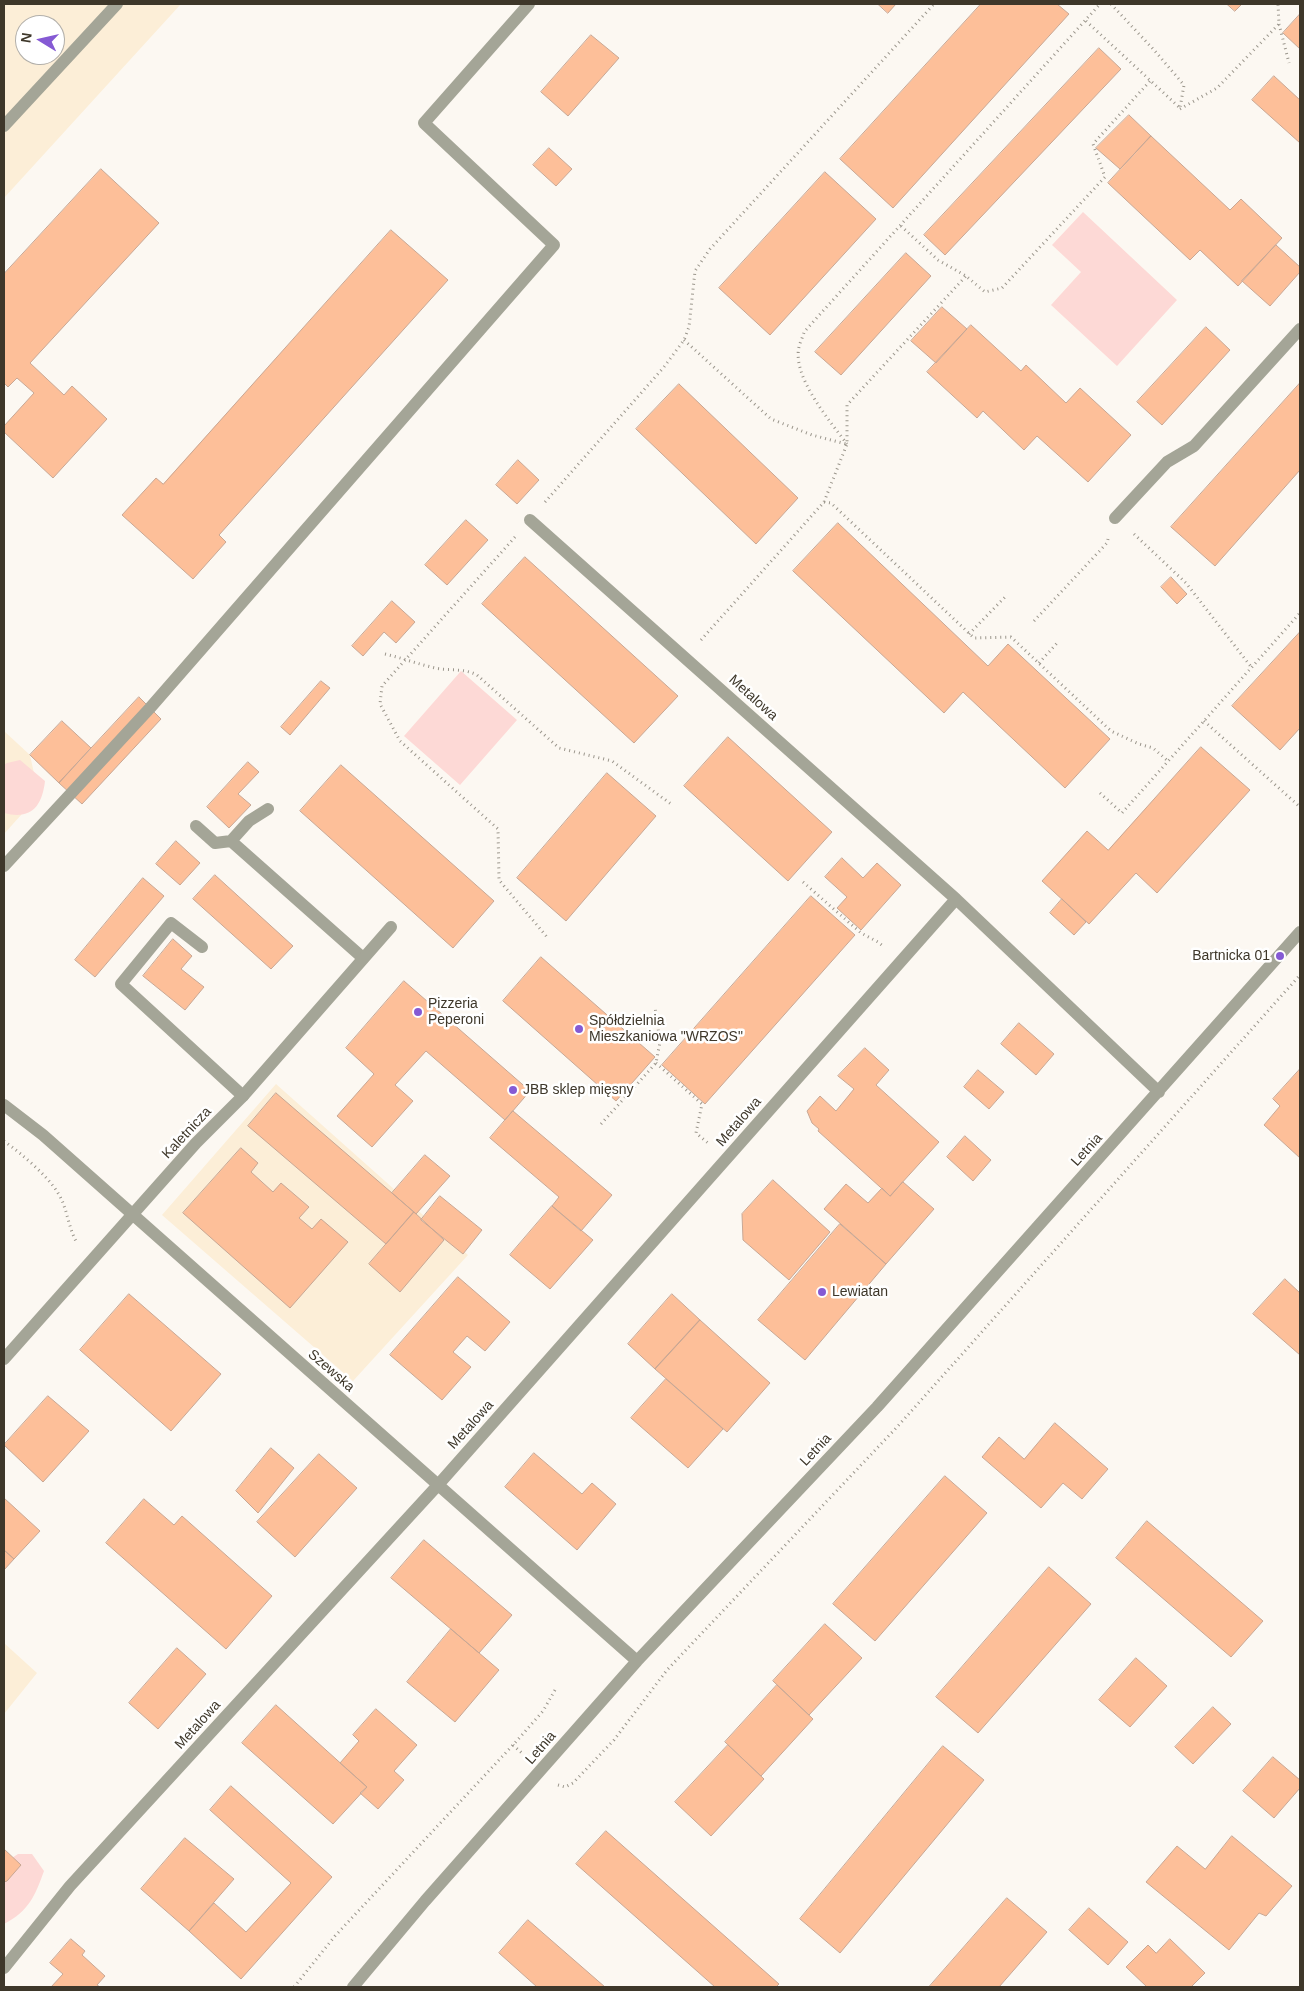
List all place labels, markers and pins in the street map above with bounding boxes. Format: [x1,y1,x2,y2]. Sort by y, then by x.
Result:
place label: Bartnicka 01 [1192,948,1270,964]
marker: Bartnicka 01 [1274,950,1286,962]
place label: Pizzeria Peperoni [428,996,484,1028]
marker: Pizzeria Peperoni [412,1006,424,1018]
place label: Spółdzielnia Mieszkaniowa "WRZOS" [589,1013,743,1046]
marker: Spółdzielnia Mieszkaniowa "WRZOS" [573,1023,585,1035]
place label: JBB sklep mięsny [523,1082,633,1098]
marker: JBB sklep mięsny [507,1084,519,1096]
place label: Lewiatan [832,1284,888,1300]
marker: Lewiatan [816,1286,828,1298]

